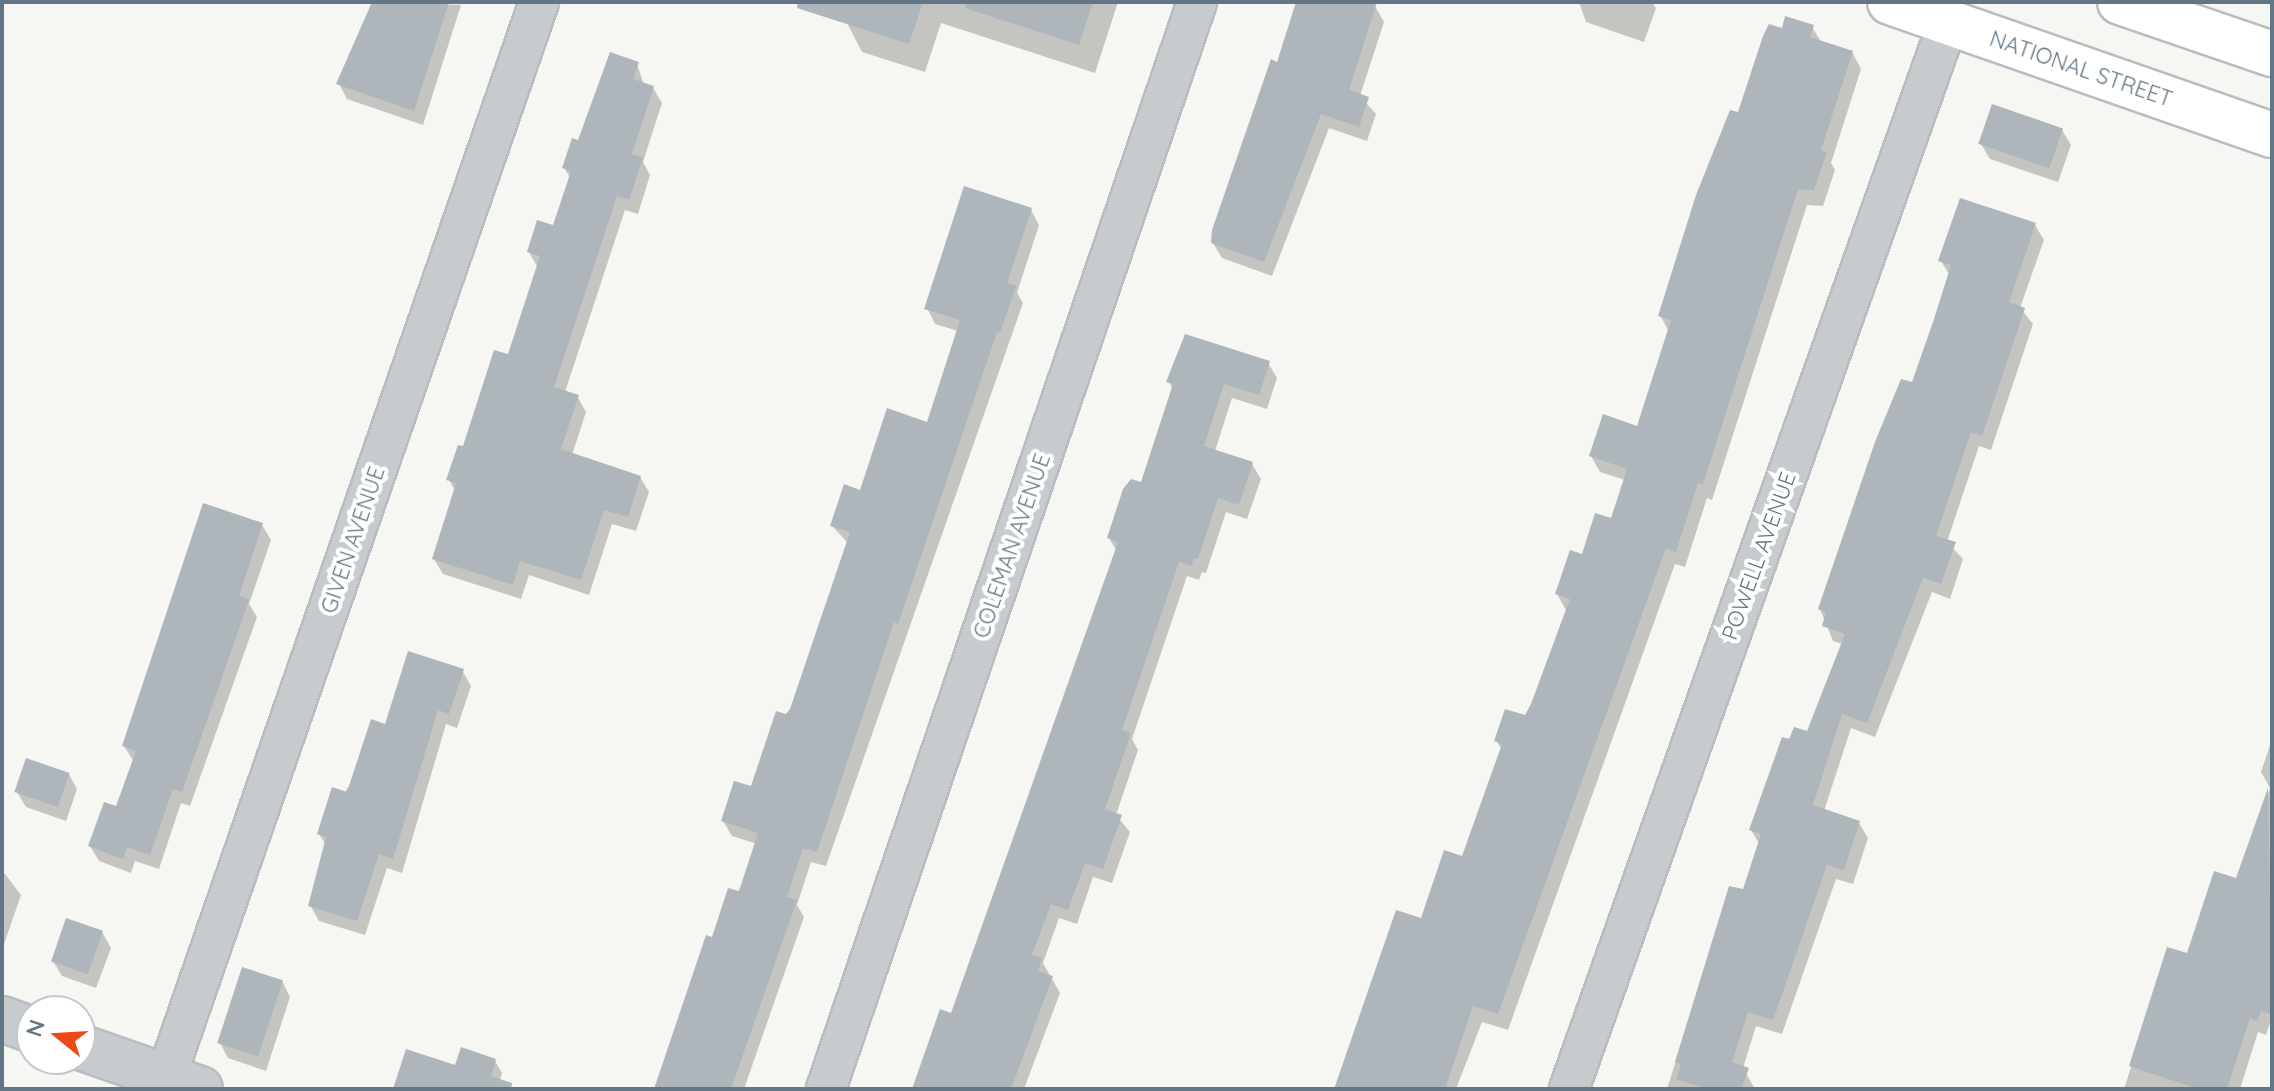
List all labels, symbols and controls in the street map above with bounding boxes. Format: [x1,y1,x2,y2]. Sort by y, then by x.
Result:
street label: NATIONAL STREET [1986,25,2176,113]
street label: COLEMAN AVENUE [968,450,1056,642]
street label: GIVEN AVENUE [316,463,390,617]
street label: POWELL AVENUE [1716,469,1802,643]
north arrow [16,995,96,1075]
text: N [19,1016,51,1040]

